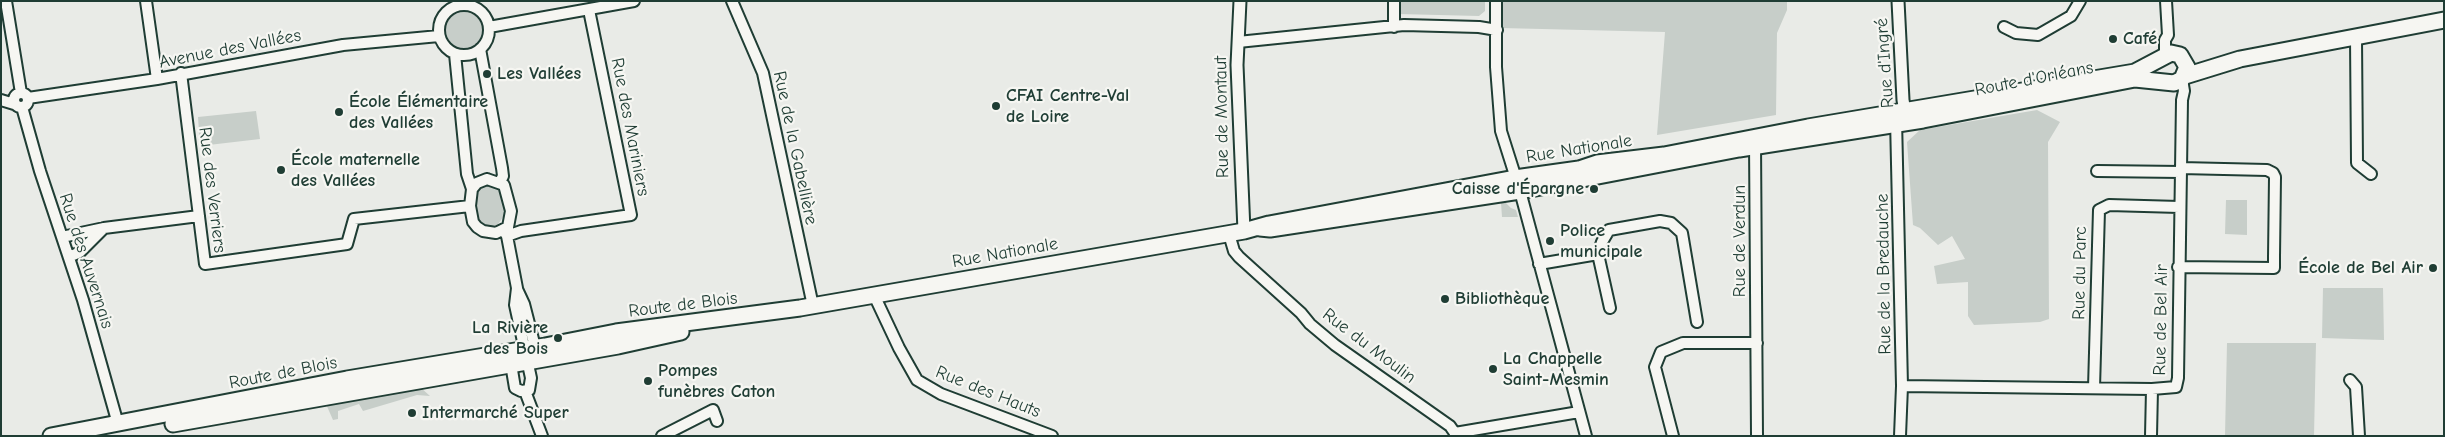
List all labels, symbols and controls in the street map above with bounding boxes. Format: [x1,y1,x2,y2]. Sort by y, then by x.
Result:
street label: Rue d'Ingré [1871,17,1899,109]
street label: Avenue des Vallées [157,25,303,73]
place label: Café [2123,28,2157,50]
marker: Café [2107,33,2119,45]
street label: Rue des Mariniers [606,56,654,198]
street label: Rue de Montaut [1210,56,1234,178]
street label: Route d'Orléans [1973,57,2095,101]
place label: Les Vallées [497,63,581,85]
marker: Les Vallées [481,68,493,80]
street label: Rue de la Gabellière [768,69,822,227]
place label: CFAI Centre-Val de Loire [1006,85,1129,128]
place label: École Élémentaire des Vallées [349,91,488,134]
marker: CFAI Centre-Val de Loire [990,100,1002,112]
marker: École Élémentaire des Vallées [333,106,345,118]
street label: Rue des Verriers [194,126,230,254]
street label: Rue Nationale [1524,130,1634,168]
place label: École maternelle des Vallées [291,149,420,192]
marker: École maternelle des Vallées [275,164,287,176]
place label: Caisse d'Épargne [1452,178,1584,200]
marker: Caisse d'Épargne [1588,183,1600,195]
street label: Rue de Verdun [1729,185,1751,297]
street label: Rue des Auvernais [54,191,118,331]
street label: Rue de la Bredauche [1872,193,1896,355]
place label: Police municipale [1560,220,1642,262]
street label: Rue du Parc [2068,226,2092,320]
street label: Rue Nationale [950,233,1060,273]
marker: Police municipale [1544,235,1556,247]
place label: École de Bel Air [2298,257,2423,279]
marker: École de Bel Air [2427,262,2439,274]
street label: Rue de Bel Air [2149,264,2173,376]
street label: Route de Blois [627,288,739,322]
place label: Bibliothèque [1455,288,1549,310]
marker: Bibliothèque [1439,293,1451,305]
street label: Rue du Moulin [1318,304,1420,388]
place label: La Rivière des Bois [472,317,548,359]
marker: La Rivière des Bois [552,332,564,344]
place label: La Chappelle Saint-Mesmin [1503,348,1609,390]
street label: Route de Blois [227,352,339,394]
place label: Pompes funèbres Caton [658,360,775,402]
street label: Rue des Hauts [932,361,1044,423]
marker: La Chappelle Saint-Mesmin [1487,363,1499,375]
marker: Pompes funèbres Caton [642,375,654,387]
place label: Intermarché Super [422,402,569,424]
marker: Intermarché Super [406,407,418,419]

